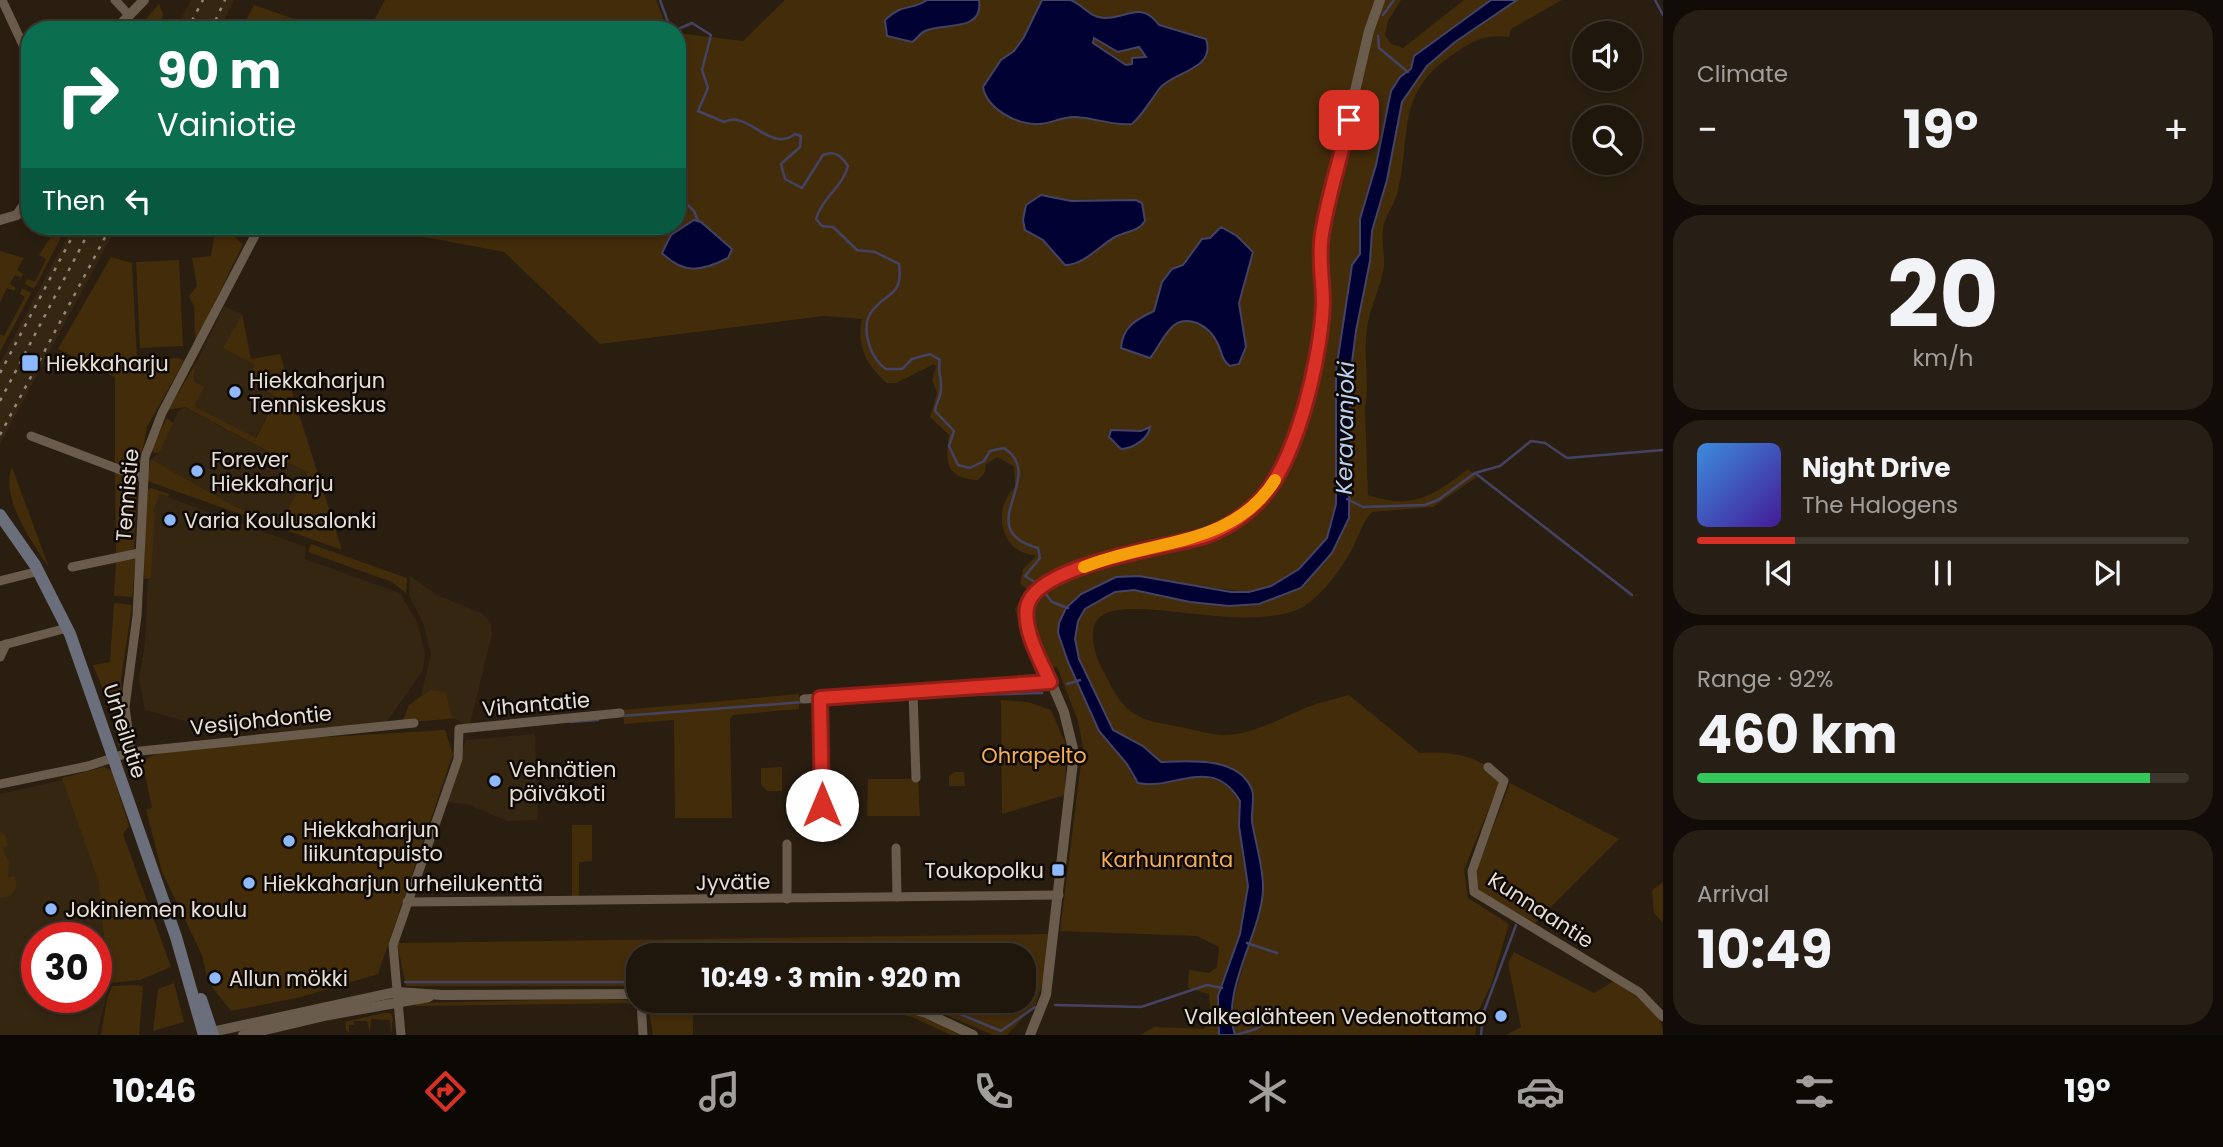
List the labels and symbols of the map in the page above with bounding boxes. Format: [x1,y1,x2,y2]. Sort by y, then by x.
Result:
pin [1319,90,1379,150]
place label: Hiekkaharju [46,349,169,378]
marker: Hiekkaharju [20,353,40,373]
water label: Keravanjoki [1328,361,1362,495]
place label: Hiekkaharjun Tenniskeskus [249,366,386,419]
marker: Hiekkaharjun Tenniskeskus [227,384,243,400]
place label: Forever Hiekkaharju [211,445,334,498]
street label: Tennistie [108,447,146,543]
marker: Forever Hiekkaharju [189,463,205,479]
place label: Varia Koulusalonki [184,506,376,535]
marker: Varia Koulusalonki [162,512,178,528]
street label: Urheilutie [96,680,154,782]
street label: Vihantatie [481,685,591,723]
street label: Vesijohdontie [189,698,333,742]
park label: Ohrapelto [981,741,1087,770]
place label: Vehnätien päiväkoti [509,755,617,808]
position arrow [785,768,859,842]
marker: Vehnätien päiväkoti [487,773,503,789]
place label: Hiekkaharjun liikuntapuisto [303,815,443,868]
marker: Hiekkaharjun liikuntapuisto [281,833,297,849]
park label: Karhunranta [1101,845,1233,874]
place label: Toukopolku [924,856,1044,885]
marker: Toukopolku [1050,862,1066,878]
street label: Kunnaantie [1483,865,1599,955]
street label: Jyvätie [695,867,771,897]
place label: Hiekkaharjun urheilukenttä [263,869,543,898]
marker: Hiekkaharjun urheilukenttä [241,875,257,891]
place label: Jokiniemen koulu [65,895,247,924]
marker: Jokiniemen koulu [43,901,59,917]
speed limit sign: 30 [21,922,112,1013]
place label: Allun mökki [229,964,348,993]
marker: Allun mökki [207,970,223,986]
place label: Valkealähteen Vedenottamo [1184,1002,1487,1031]
marker: Valkealähteen Vedenottamo [1493,1008,1509,1024]

